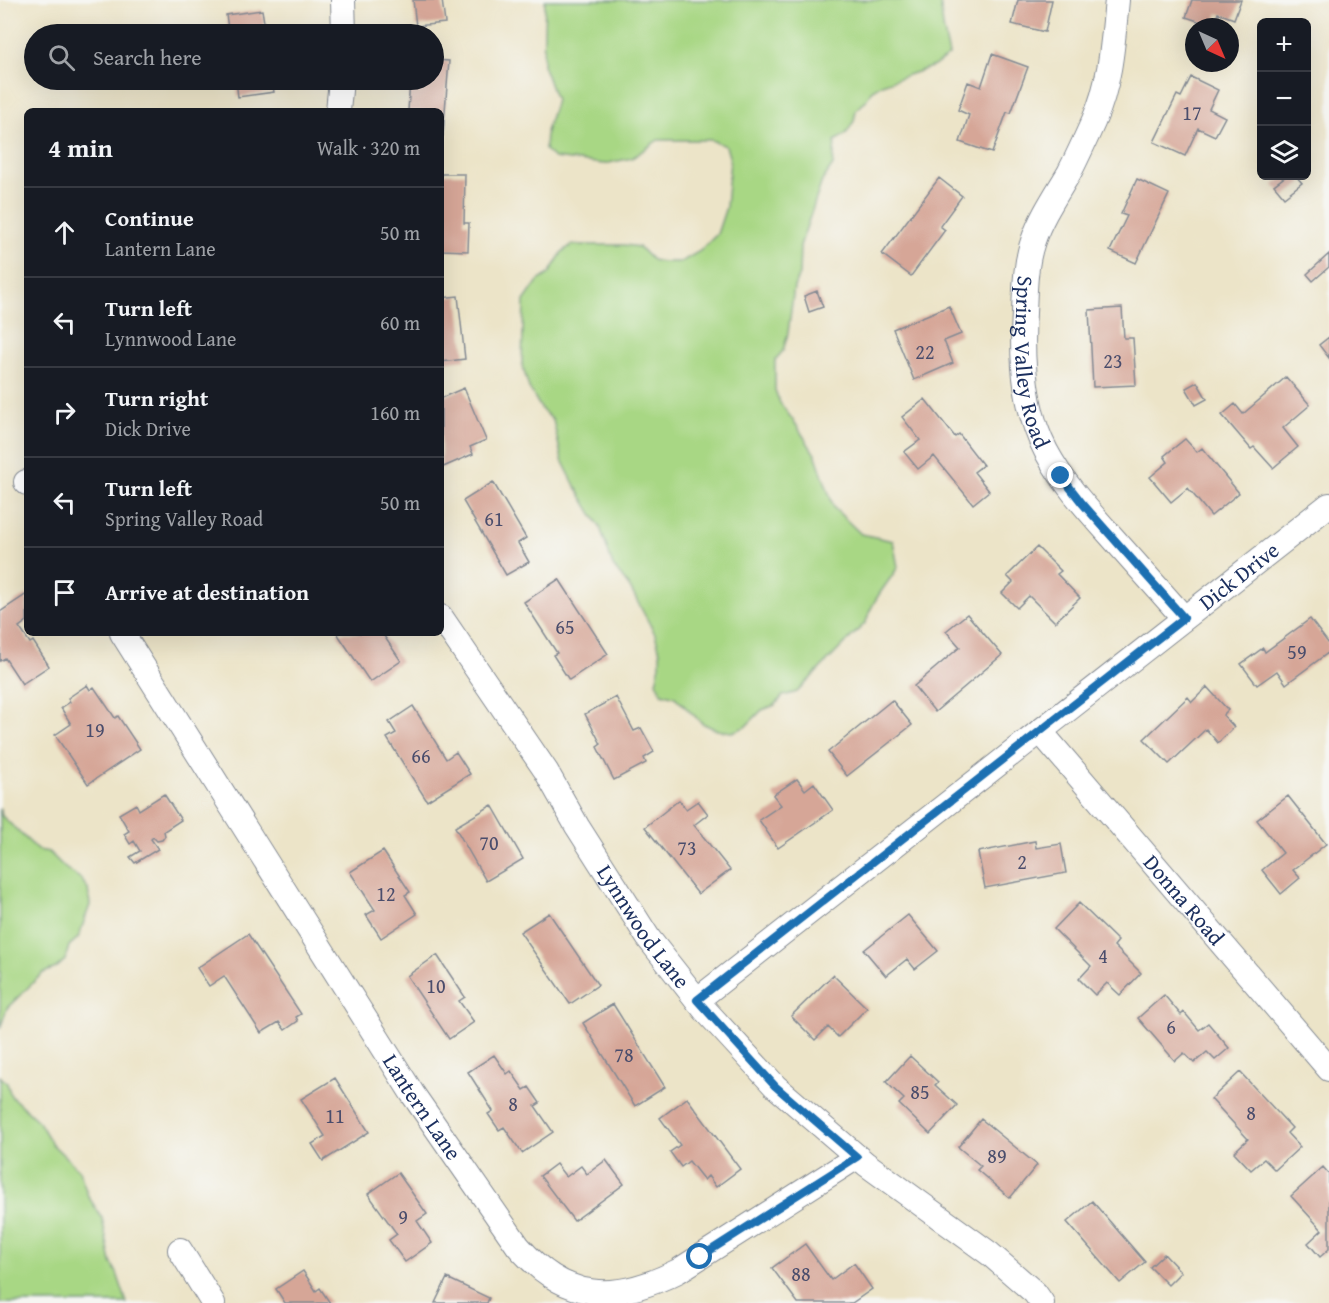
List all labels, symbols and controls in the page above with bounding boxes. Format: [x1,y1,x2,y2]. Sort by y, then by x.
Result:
north arrow [1185,18,1239,72]
map controls [1257,18,1311,180]
button: + [1257,18,1311,72]
search box [24,24,444,90]
icon: search [45,41,78,74]
text: Search here [93,41,202,73]
button: − [1257,72,1311,126]
house number: 17 [1182,98,1202,127]
button: layers [1257,126,1311,180]
text: 4 min [48,128,113,167]
text: Walk · 320 m [317,133,420,162]
text: Continue [105,202,194,234]
icon: ahead [48,216,81,249]
text: 50 m [380,218,420,247]
text: Lantern Lane [105,234,216,263]
street label: Spring Valley Road [1007,275,1059,454]
text: Turn left [105,292,192,324]
icon: left [48,306,81,339]
text: 60 m [380,308,420,337]
text: Lynnwood Lane [105,324,236,353]
house number: 22 [915,337,935,366]
house number: 23 [1103,346,1123,375]
text: Turn right [105,382,208,414]
icon: right [48,396,81,429]
text: 160 m [370,398,420,427]
text: Dick Drive [105,414,191,443]
route end [1047,462,1073,488]
text: Turn left [105,472,192,504]
icon: left [48,486,81,519]
text: 50 m [380,488,420,517]
text: Spring Valley Road [105,504,263,533]
house number: 61 [484,504,504,533]
street label: Dick Drive [1192,534,1286,617]
icon: arrive [48,576,81,609]
text: Arrive at destination [105,576,309,608]
house number: 65 [555,612,575,641]
house number: 59 [1287,637,1307,666]
house number: 19 [85,715,105,744]
house number: 66 [411,741,431,770]
house number: 70 [479,828,499,857]
house number: 73 [677,833,697,862]
house number: 2 [1017,847,1027,876]
street label: Donna Road [1136,847,1233,952]
street label: Lynnwood Lane [589,858,698,995]
house number: 12 [376,879,396,908]
house number: 4 [1098,941,1108,970]
house number: 10 [426,971,446,1000]
house number: 6 [1166,1012,1176,1041]
house number: 78 [614,1040,634,1069]
street label: Lantern Lane [375,1048,470,1166]
house number: 85 [910,1077,930,1106]
house number: 8 [508,1089,518,1118]
house number: 8 [1246,1098,1256,1127]
house number: 11 [325,1101,345,1130]
house number: 89 [987,1141,1007,1170]
house number: 9 [398,1202,408,1231]
route start [686,1243,712,1269]
house number: 88 [791,1259,811,1288]

